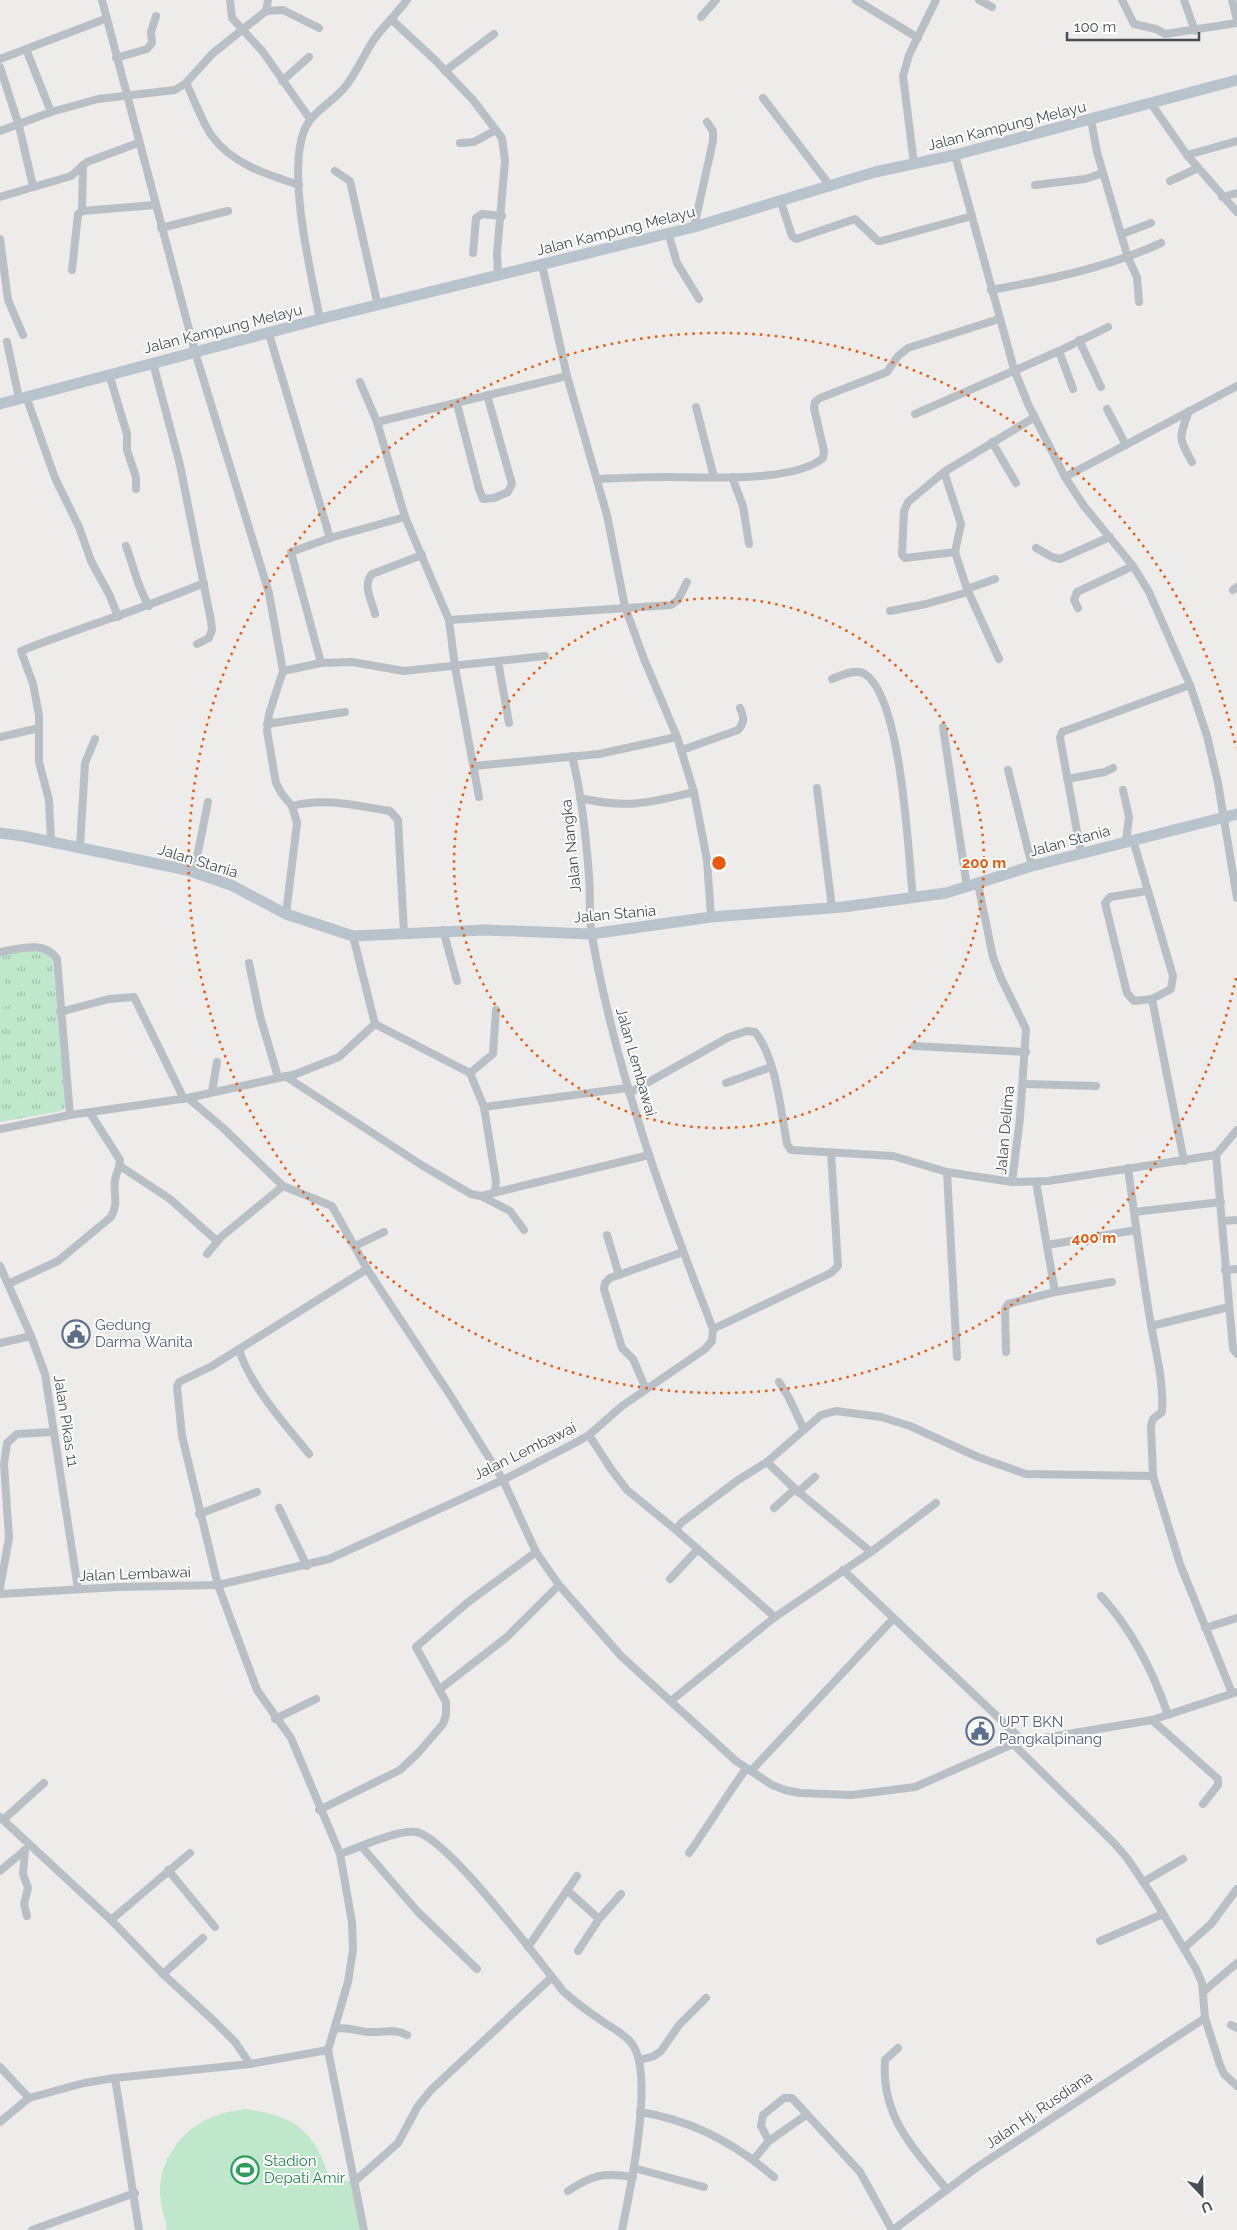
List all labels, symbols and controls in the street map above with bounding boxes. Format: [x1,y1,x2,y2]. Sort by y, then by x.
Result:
scale bar [1067,10,1200,42]
text: 100 m [1074,18,1116,36]
street label: Jalan Kampung Melayu [926,98,1088,154]
street label: Jalan Kampung Melayu [535,203,697,259]
street label: Jalan Kampung Melayu [142,301,304,357]
street label: Jalan Nangka [557,798,585,894]
street label: Jalan Stania [1028,822,1112,860]
street label: Jalan Stania [156,840,240,882]
centre of rings [710,854,728,872]
text: 200 m [962,854,1006,872]
street label: Jalan Stania [573,901,657,927]
street label: Jalan Lembawai [612,1006,660,1118]
street label: Jalan Delima [992,1085,1018,1175]
text: 400 m [1072,1229,1116,1247]
place label: Gedung Darma Wanita [95,1316,193,1351]
public building icon: Gedung Darma Wanita [61,1319,91,1349]
street label: Jalan Pikas 11 [50,1374,82,1469]
street label: Jalan Lembawai [471,1418,579,1484]
street label: Jalan Lembawai [79,1563,191,1585]
place label: UPT BKN Pangkalpinang [999,1713,1102,1748]
public building icon: UPT BKN Pangkalpinang [965,1716,995,1746]
street label: Jalan Hj. Rusdiana [982,2068,1096,2152]
place label: Stadion Depati Amir [264,2152,346,2187]
sports icon: Stadion Depati Amir [230,2155,260,2185]
north arrow [1177,2170,1227,2220]
text: U [1199,2198,1215,2216]

